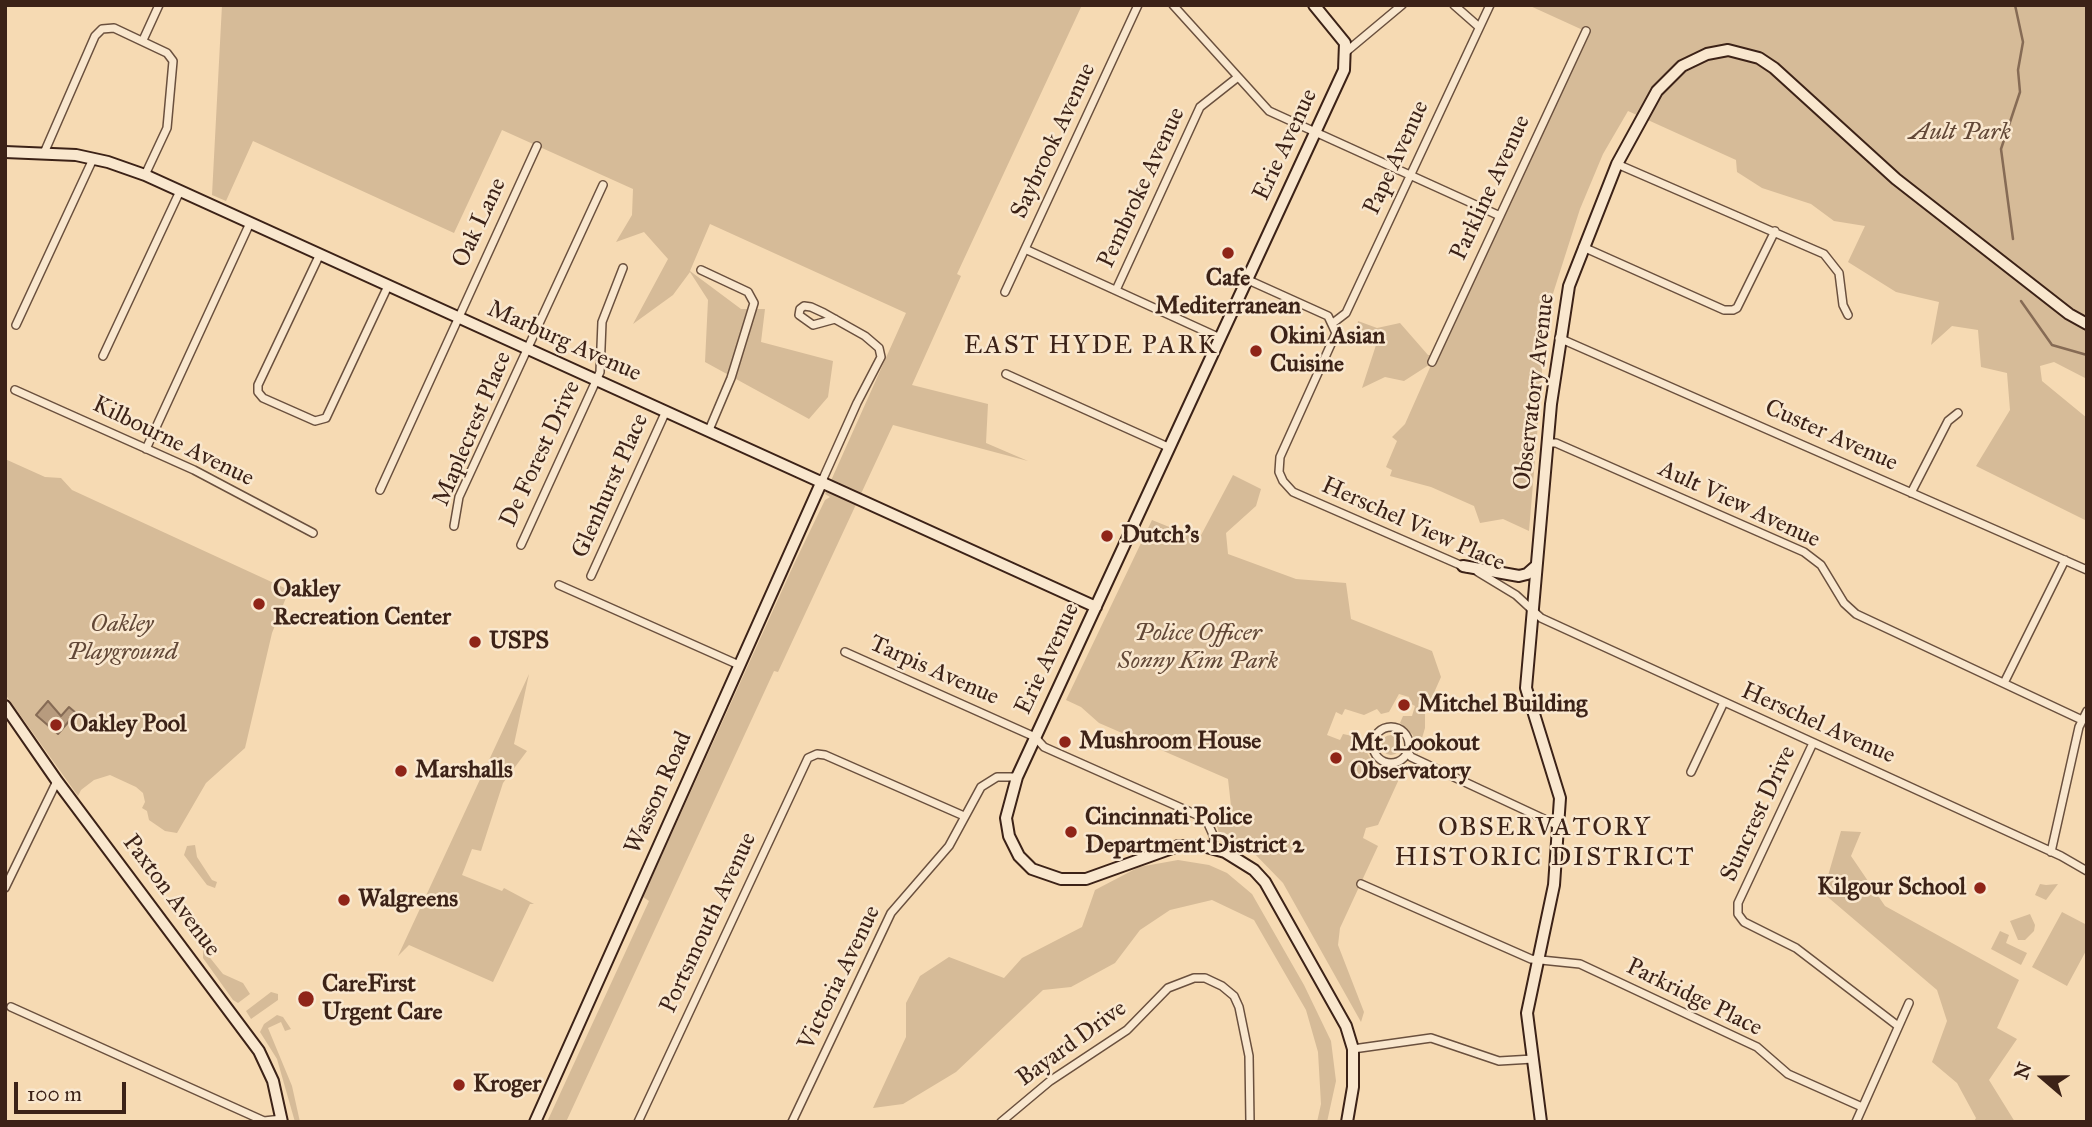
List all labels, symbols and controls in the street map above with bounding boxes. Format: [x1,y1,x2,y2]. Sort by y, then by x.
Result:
street label: Saybrook Avenue [1005,59,1103,223]
street label: Erie Avenue [1248,85,1324,205]
street label: Pape Avenue [1358,96,1436,220]
street label: Pembroke Avenue [1092,103,1192,273]
street label: Parkline Avenue [1445,111,1537,265]
park label: Ault Park [1909,119,2011,147]
street label: Oak Lane [447,174,513,272]
marker: Cafe Mediterranean [1220,245,1236,261]
place label: Cafe Mediterranean [1155,265,1301,321]
street label: Observatory Avenue [1509,292,1561,492]
street label: Marburg Avenue [482,295,646,389]
place label: Okini Asian Cuisine [1270,323,1385,379]
district label: EAST HYDE PARK [965,331,1217,363]
marker: Okini Asian Cuisine [1248,343,1264,359]
street label: Maplecrest Place [428,347,518,511]
street label: De Forest Drive [495,376,587,532]
street label: Kilbourne Avenue [88,390,258,494]
street label: Custer Avenue [1760,394,1902,478]
street label: Glenhurst Place [566,409,656,563]
street label: Ault View Avenue [1654,455,1824,555]
street label: Herschel View Place [1317,472,1509,578]
place label: Dutch's [1121,522,1199,550]
marker: Dutch's [1099,528,1115,544]
place label: Oakley Recreation Center [273,576,451,632]
marker: Oakley Recreation Center [251,596,267,612]
street label: Erie Avenue [1010,599,1086,719]
park label: Oakley Playground [67,611,177,667]
park label: Police Officer Sonny Kim Park [1118,620,1278,676]
place label: USPS [489,628,549,656]
street label: Tarpis Avenue [865,630,1003,712]
marker: USPS [467,634,483,650]
street label: Herschel Avenue [1737,677,1899,771]
place label: Mitchel Building [1418,691,1587,719]
marker: Mitchel Building [1396,697,1412,713]
place label: Oakley Pool [70,711,186,739]
marker: Oakley Pool [48,717,64,733]
street label: Wasson Road [619,727,699,859]
place label: Mushroom House [1079,728,1261,756]
place label: Mt. Lookout Observatory [1350,730,1480,786]
marker: Mushroom House [1057,734,1073,750]
street label: Suncrest Drive [1715,742,1803,886]
marker: Mt. Lookout Observatory [1328,750,1344,766]
place label: Marshalls [415,757,513,785]
marker: Marshalls [393,763,409,779]
place label: Cincinnati Police Department District 2 [1085,804,1304,860]
district label: OBSERVATORY HISTORIC DISTRICT [1397,813,1693,874]
marker: Cincinnati Police Department District 2 [1063,824,1079,840]
street label: Portsmouth Avenue [655,828,763,1018]
street label: Paxton Avenue [116,829,226,963]
place label: Kilgour School [1817,874,1966,902]
marker: Kilgour School [1972,880,1988,896]
place label: Walgreens [358,886,458,914]
marker: Walgreens [336,892,352,908]
street label: Victoria Avenue [793,901,887,1055]
street label: Parkridge Place [1621,953,1767,1043]
place label: CareFirst Urgent Care [322,971,442,1027]
marker: CareFirst Urgent Care [296,989,316,1009]
street label: Bayard Drive [1012,995,1132,1093]
north arrow [2008,1043,2078,1113]
text: N [2009,1059,2036,1082]
scale bar [18,1068,130,1112]
place label: Kroger [473,1071,541,1099]
marker: Kroger [451,1077,467,1093]
text: 100 m [27,1081,82,1107]

